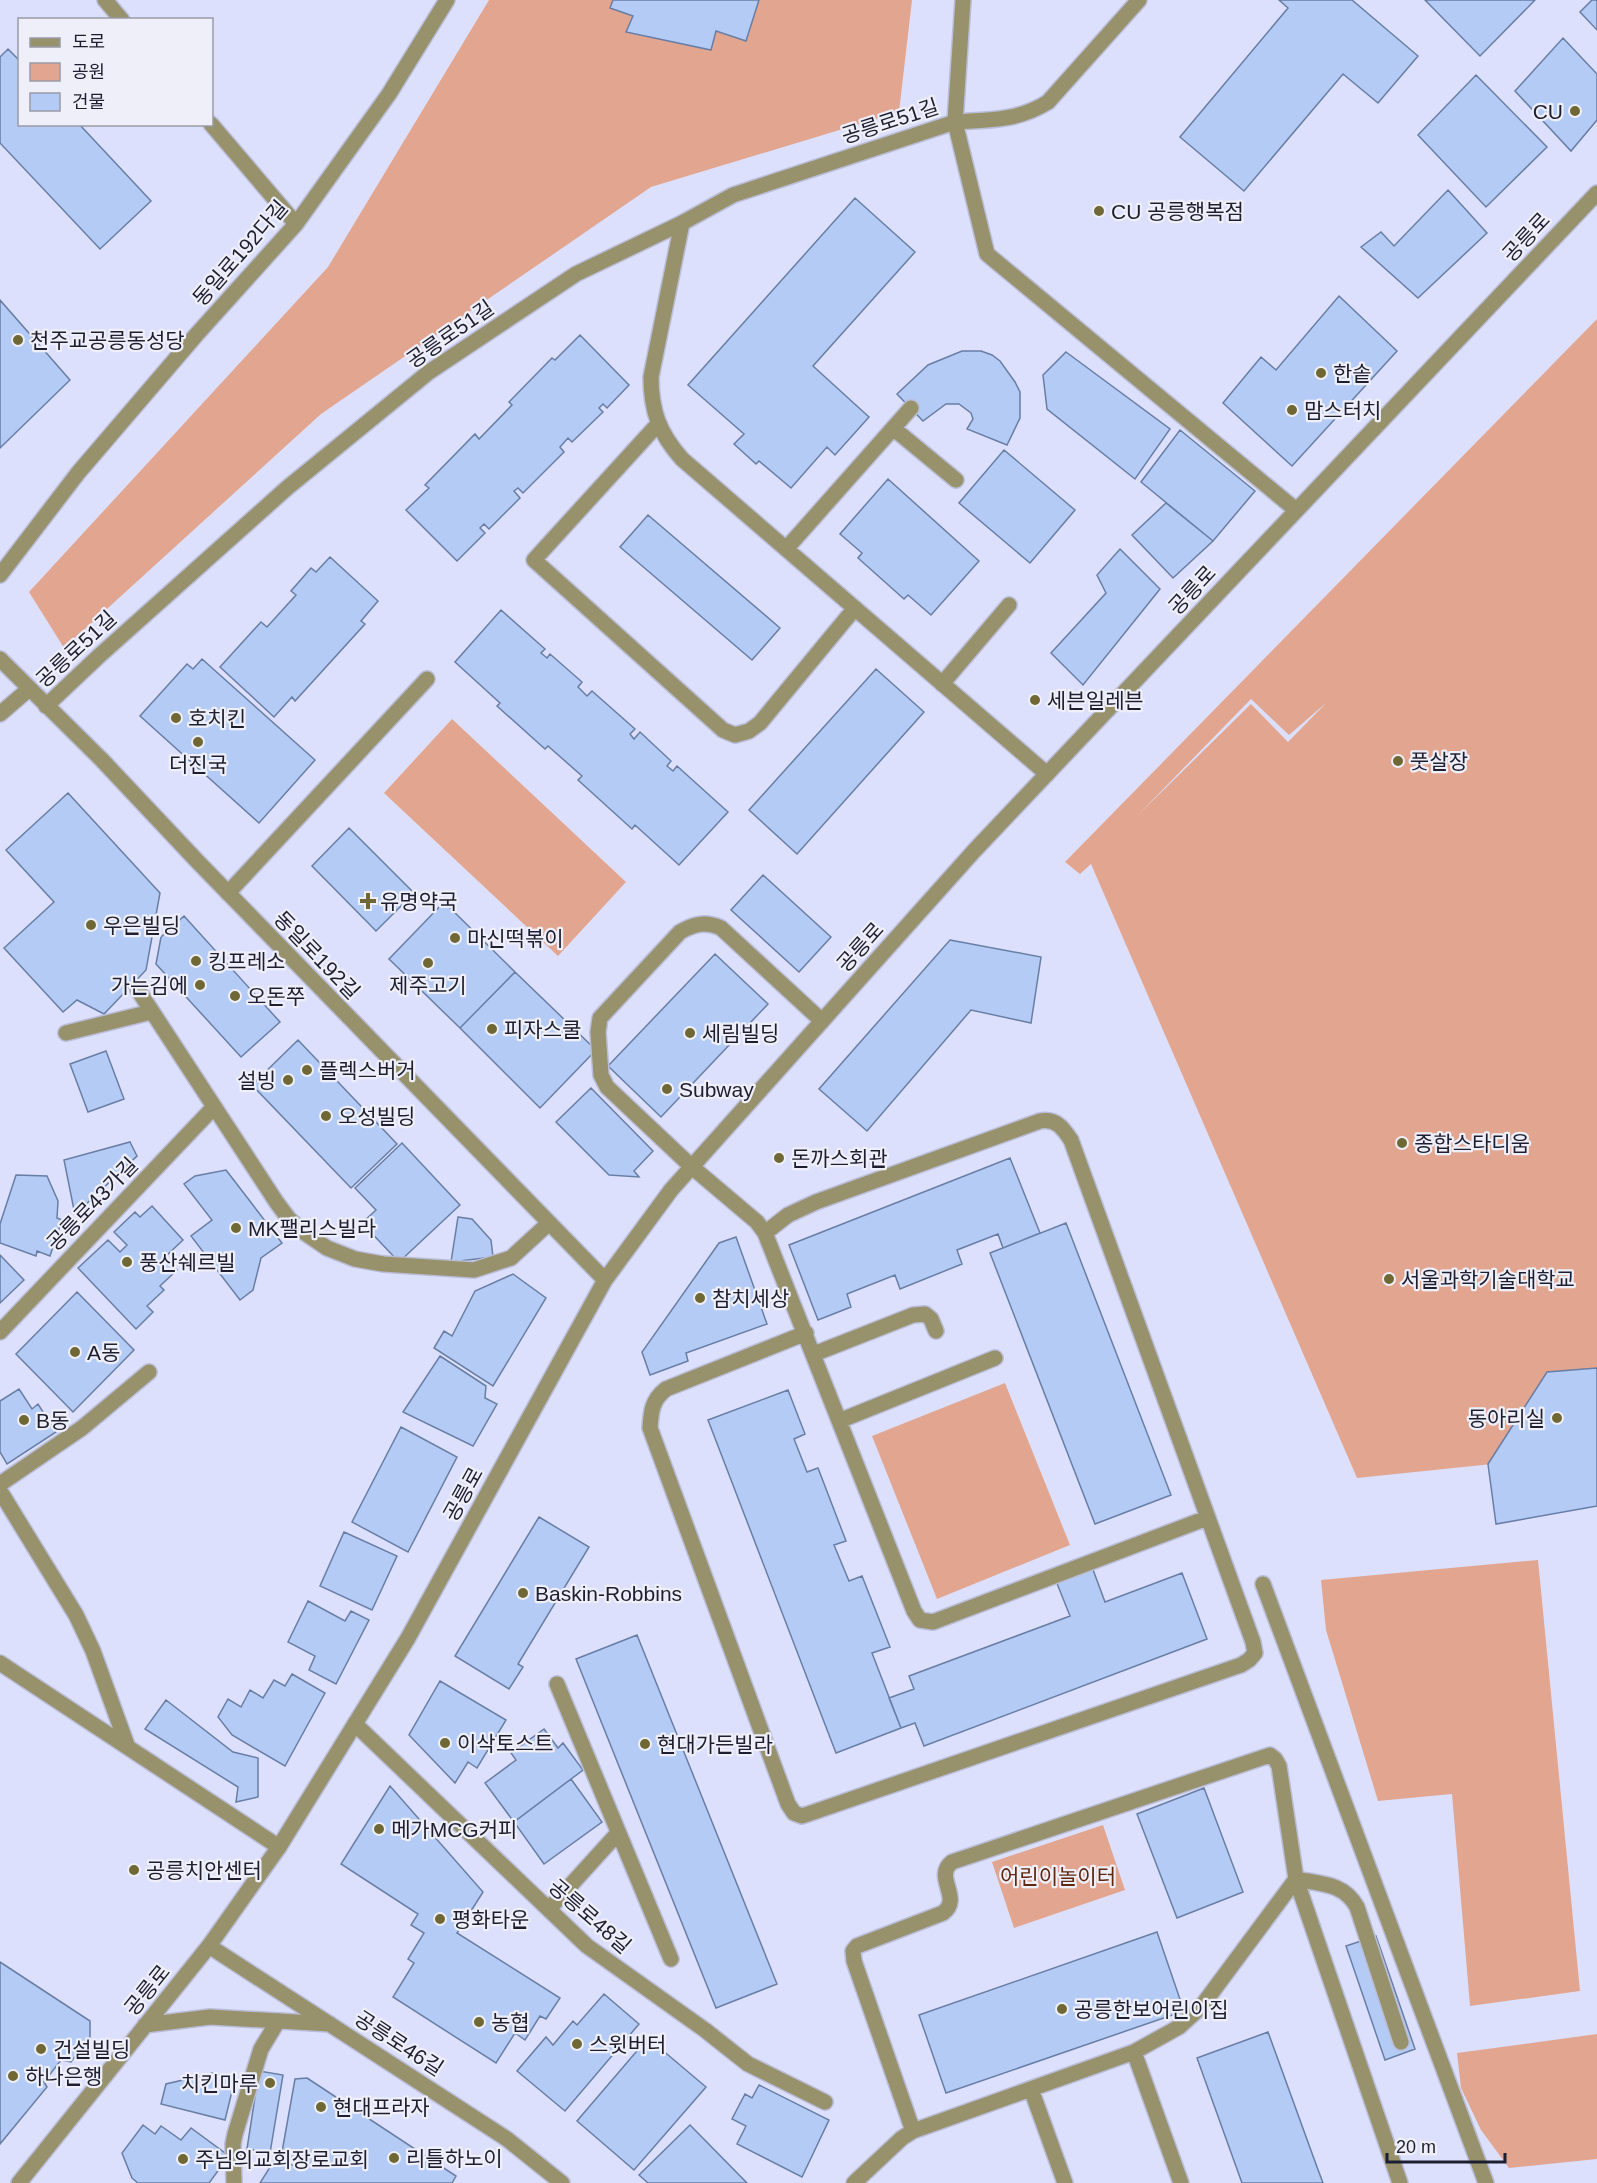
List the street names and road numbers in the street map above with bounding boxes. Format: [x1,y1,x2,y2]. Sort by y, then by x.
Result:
street label: 공릉로51길 [839,95,941,147]
street label: 동일로192다길 [188,196,292,310]
street label: 공릉로 [1498,208,1554,266]
street label: 공릉로51길 [402,296,498,372]
street label: 공릉로 [1164,561,1220,619]
street label: 공릉로51길 [31,606,121,692]
street label: 동일로192길 [270,907,364,1003]
street label: 공릉로 [832,918,888,976]
street label: 공릉로43가길 [42,1153,142,1255]
street label: 공릉로 [439,1463,487,1525]
street label: 공릉로48길 [544,1874,636,1958]
street label: 공릉로 [120,1960,174,2020]
street label: 공릉로46길 [351,2006,447,2080]

